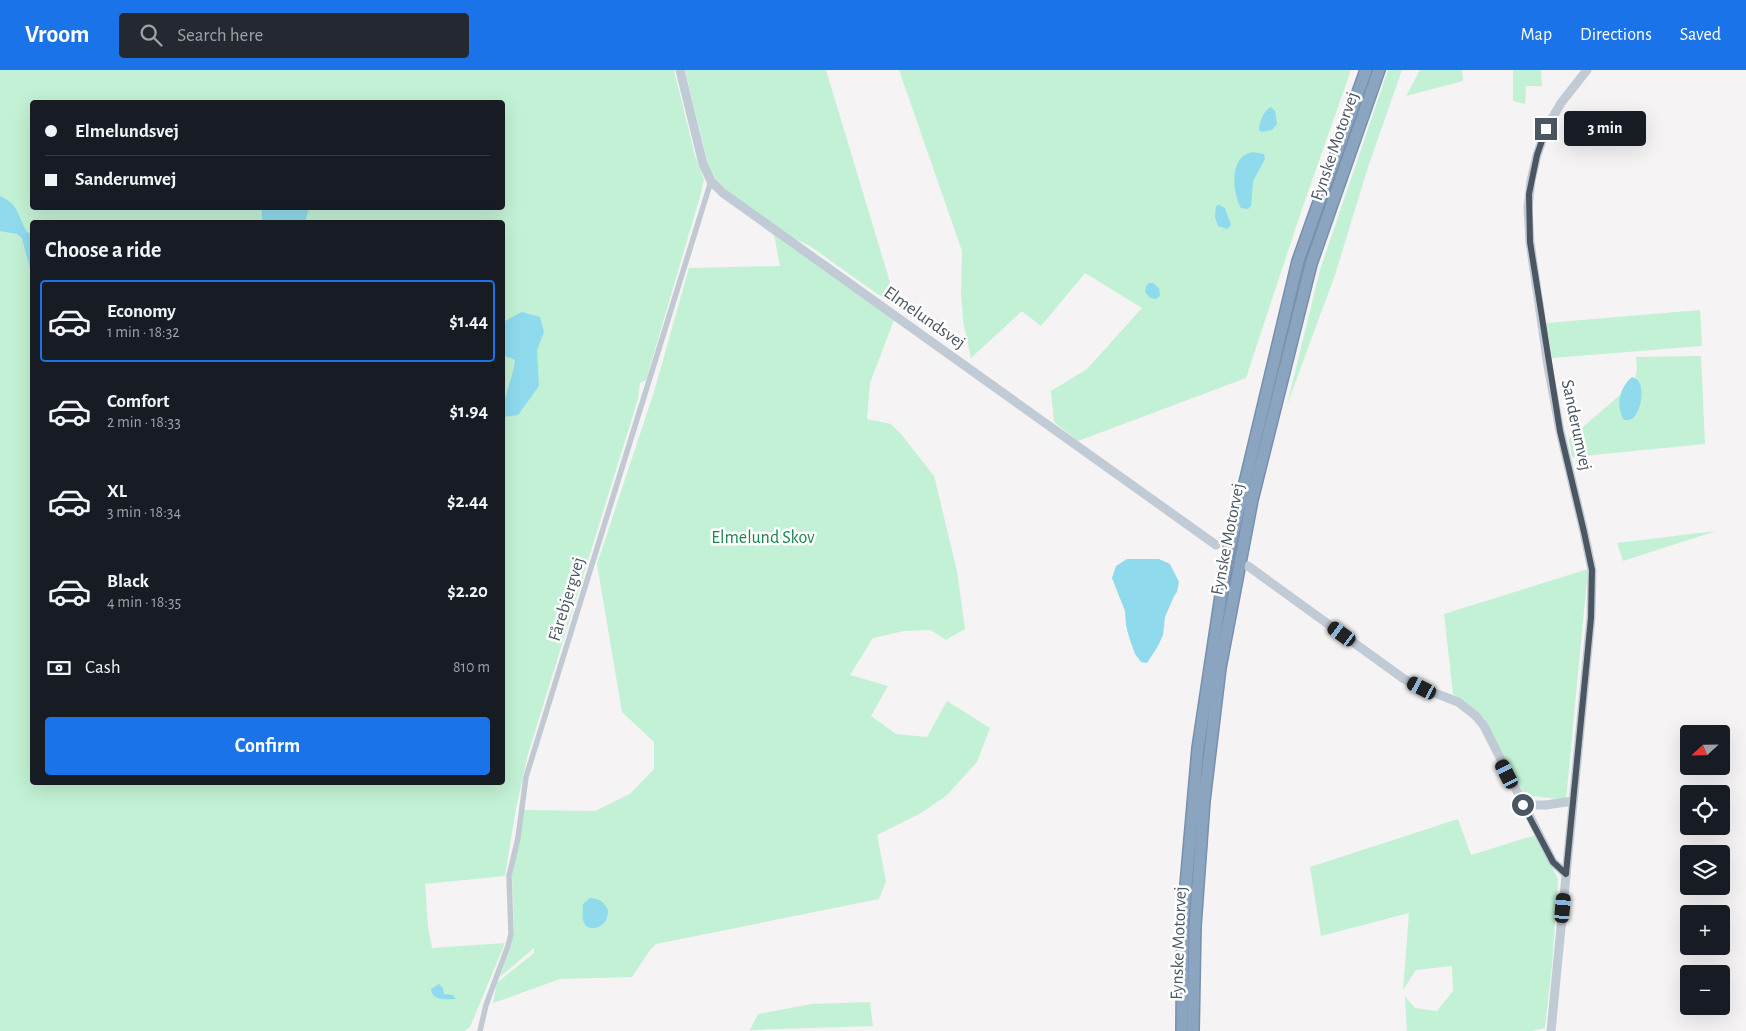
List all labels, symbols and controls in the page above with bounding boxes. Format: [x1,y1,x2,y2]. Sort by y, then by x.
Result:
search box [119,13,469,58]
icon: search [137,21,165,49]
text: Vroom [25,23,89,47]
text: Search here [177,26,263,45]
text: Map [1521,26,1552,44]
text: Directions [1580,26,1652,44]
text: Saved [1680,26,1721,44]
street label: Fynske Motorvej [1308,90,1362,203]
callout: 3 min [1564,112,1646,146]
route end [1535,118,1557,140]
text: 3 min [1588,120,1622,136]
text: Elmelundsvej [75,122,179,141]
text: Sanderumvej [75,170,176,189]
text: Choose a ride [45,239,161,261]
street label: Elmelundsvej [880,283,968,352]
icon: car [47,299,92,344]
text: Economy [107,302,176,321]
text: $1.44 [449,312,488,331]
text: 1 min · 18:32 [107,324,180,340]
street label: Sanderumvej [1558,378,1594,472]
icon: car [47,389,92,434]
text: Comfort [107,392,169,411]
text: $1.94 [450,402,488,421]
text: 2 min · 18:33 [107,414,181,430]
icon: car [47,479,92,524]
text: XL [107,482,127,501]
street label: Fynske Motorvej [1208,482,1248,597]
text: $2.44 [447,492,488,511]
text: 3 min · 18:34 [107,504,181,520]
park label: Elmelund Skov [711,529,815,547]
street label: Fårebjergvej [546,555,588,643]
icon: car [47,569,92,614]
text: Black [107,572,149,591]
text: $2.20 [447,582,488,601]
text: 4 min · 18:35 [107,594,181,610]
car [1325,619,1358,649]
icon: cash [45,654,73,682]
text: Cash [85,658,121,677]
text: 810 m [453,659,490,675]
car [1405,675,1438,701]
button: Confirm [45,717,490,775]
north arrow [1680,725,1730,775]
map controls [1680,725,1730,1015]
car [1493,757,1520,791]
button: locate [1680,785,1730,835]
route start [1512,794,1534,816]
button: layers [1680,845,1730,895]
street label: Fynske Motorvej [1168,886,1190,1000]
car [1554,892,1571,924]
button: + [1680,905,1730,955]
button: − [1680,965,1730,1015]

